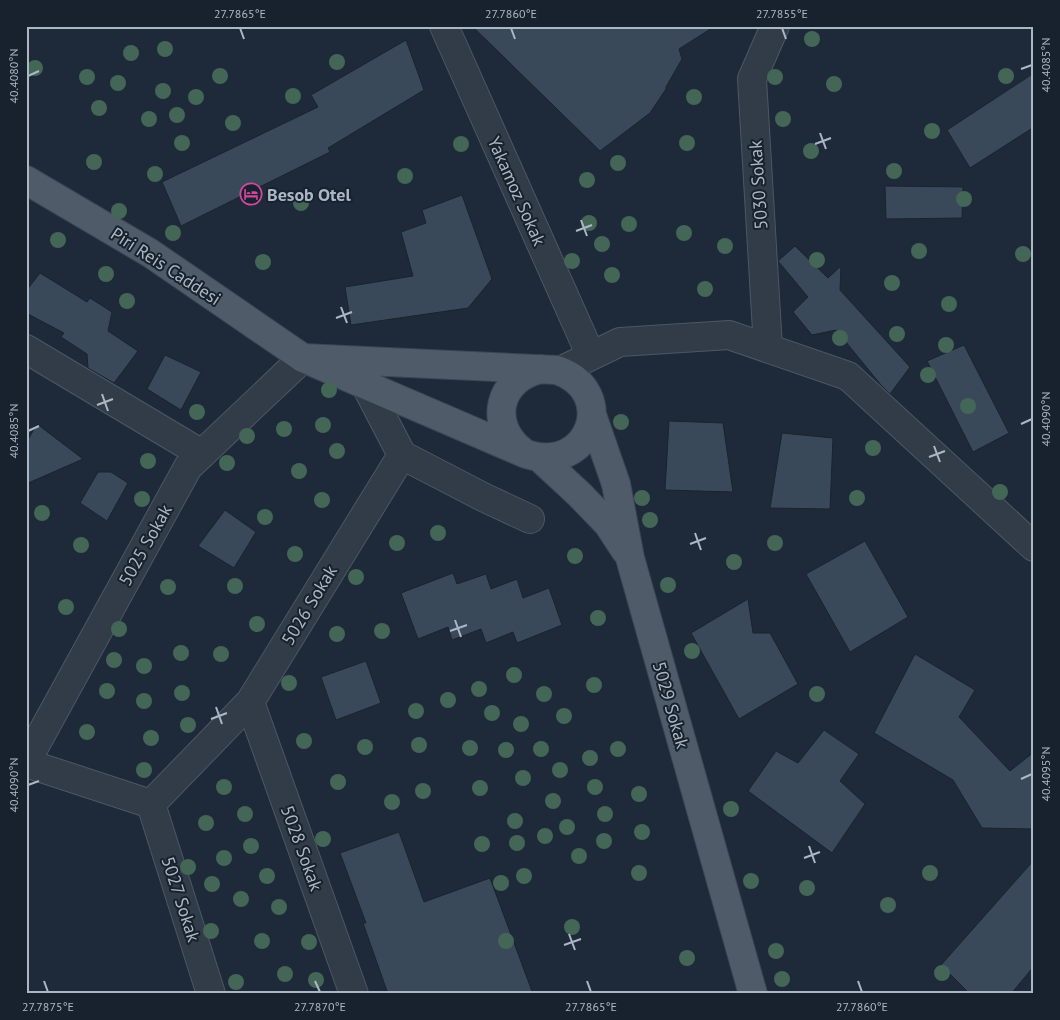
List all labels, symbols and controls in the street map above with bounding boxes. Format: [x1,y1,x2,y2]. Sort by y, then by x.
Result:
text: 27.7865°E [214,6,266,21]
text: 27.7860°E [485,6,537,21]
text: 27.7855°E [756,6,808,21]
text: 40.4085°N [1038,38,1053,92]
text: 40.4080°N [6,49,21,103]
street label: Yakamoz Sokak [483,133,551,249]
street label: 5030 Sokak [743,139,773,230]
hotel icon: Besob Otel [239,182,263,206]
place label: Besob Otel [267,183,351,206]
street label: Piri Reis Caddesi [107,222,225,310]
text: 40.4090°N [1038,392,1053,446]
text: 40.4085°N [6,404,21,458]
street label: 5025 Sokak [113,500,177,590]
street label: 5026 Sokak [276,560,342,649]
street label: 5029 Sokak [648,659,694,752]
text: 40.4095°N [1038,747,1053,801]
text: 40.4090°N [6,758,21,812]
street label: 5028 Sokak [276,802,328,894]
street label: 5027 Sokak [156,853,206,945]
text: 27.7875°E [22,999,74,1014]
text: 27.7870°E [294,999,346,1014]
text: 27.7865°E [565,999,617,1014]
text: 27.7860°E [836,999,888,1014]

